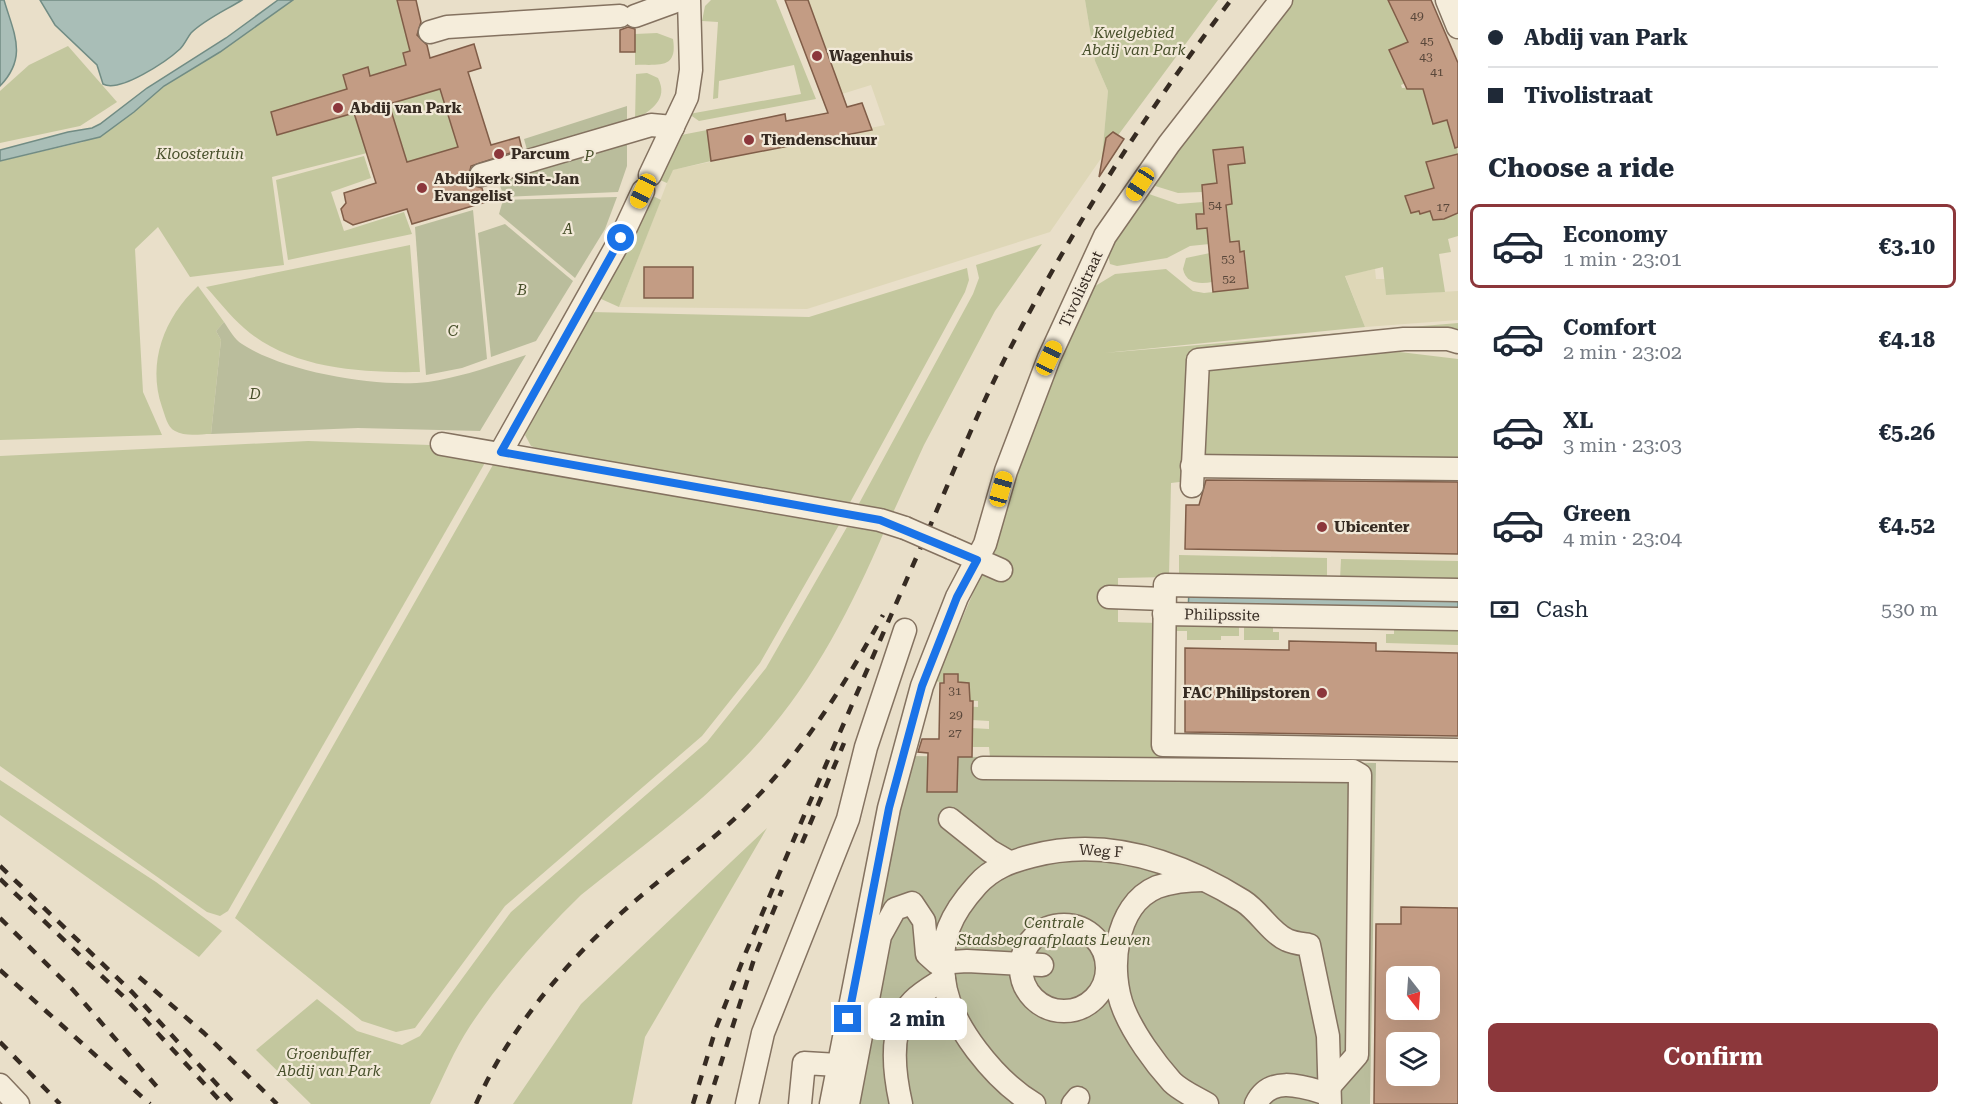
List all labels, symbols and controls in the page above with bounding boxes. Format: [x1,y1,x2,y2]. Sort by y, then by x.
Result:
house number: 49 [1410,9,1424,23]
park label: Kwelgebied Abdij van Park [1081,24,1187,59]
text: Abdij van Park [1524,25,1688,50]
house number: 45 [1420,34,1434,48]
place label: Wagenhuis [829,47,913,65]
marker: Wagenhuis [810,49,824,63]
house number: 43 [1419,50,1433,64]
house number: 41 [1430,65,1444,79]
text: Tivolistraat [1524,83,1653,108]
place label: Abdij van Park [350,99,462,117]
marker: Abdij van Park [331,101,345,115]
place label: Tiendenschuur [761,131,878,149]
marker: Tiendenschuur [742,133,756,147]
park label: Kloostertuin [155,145,244,163]
place label: Parcum [511,145,570,163]
marker: Parcum [492,147,506,161]
park label: P [583,147,594,165]
text: Choose a ride [1488,152,1674,184]
car [1123,164,1157,204]
place label: Abdijkerk Sint-Jan Evangelist [434,170,579,205]
car [627,171,659,211]
marker: Abdijkerk Sint-Jan Evangelist [415,181,429,195]
house number: 54 [1208,198,1222,212]
house number: 17 [1436,200,1450,214]
icon: car [1491,219,1545,273]
park label: A [562,220,573,238]
text: Economy [1563,222,1667,247]
route start [607,224,634,251]
text: €3.10 [1879,234,1935,259]
text: 1 min · 23:01 [1563,247,1682,271]
street label: Tivolistraat [1055,248,1107,330]
house number: 53 [1221,252,1235,266]
house number: 52 [1222,272,1236,286]
park label: B [516,281,527,299]
icon: car [1491,312,1545,366]
text: Comfort [1563,315,1656,340]
park label: C [448,322,459,340]
text: €4.18 [1879,327,1935,352]
car [1033,338,1065,378]
text: 2 min · 23:02 [1563,340,1682,364]
park label: D [248,385,261,403]
icon: car [1491,405,1545,459]
text: XL [1563,408,1593,433]
text: €5.26 [1879,420,1935,445]
text: 3 min · 23:03 [1563,433,1682,457]
car [987,469,1015,509]
icon: car [1491,498,1545,552]
text: Green [1563,501,1631,526]
text: €4.52 [1879,513,1935,538]
place label: Ubicenter [1334,518,1410,536]
marker: Ubicenter [1315,520,1329,534]
text: 4 min · 23:04 [1563,526,1682,550]
icon: cash [1488,593,1521,626]
text: Cash [1536,597,1588,622]
text: 530 m [1881,597,1938,621]
street label: Philipssite [1184,605,1260,625]
house number: 31 [948,684,962,698]
place label: FAC Philipstoren [1183,684,1310,702]
marker: FAC Philipstoren [1315,686,1329,700]
house number: 29 [949,708,963,722]
house number: 27 [948,726,962,740]
street label: Weg F [1079,841,1123,861]
park label: Centrale Stadsbegraafplaats Leuven [956,914,1151,949]
north arrow [1386,966,1440,1020]
map controls [1386,966,1440,1086]
callout: 2 min [869,998,968,1040]
route end [834,1005,861,1032]
text: 2 min [890,1007,945,1031]
button: Confirm [1488,1023,1938,1092]
button: layers [1386,1032,1440,1086]
park label: Groenbuffer Abdij van Park [276,1045,382,1080]

